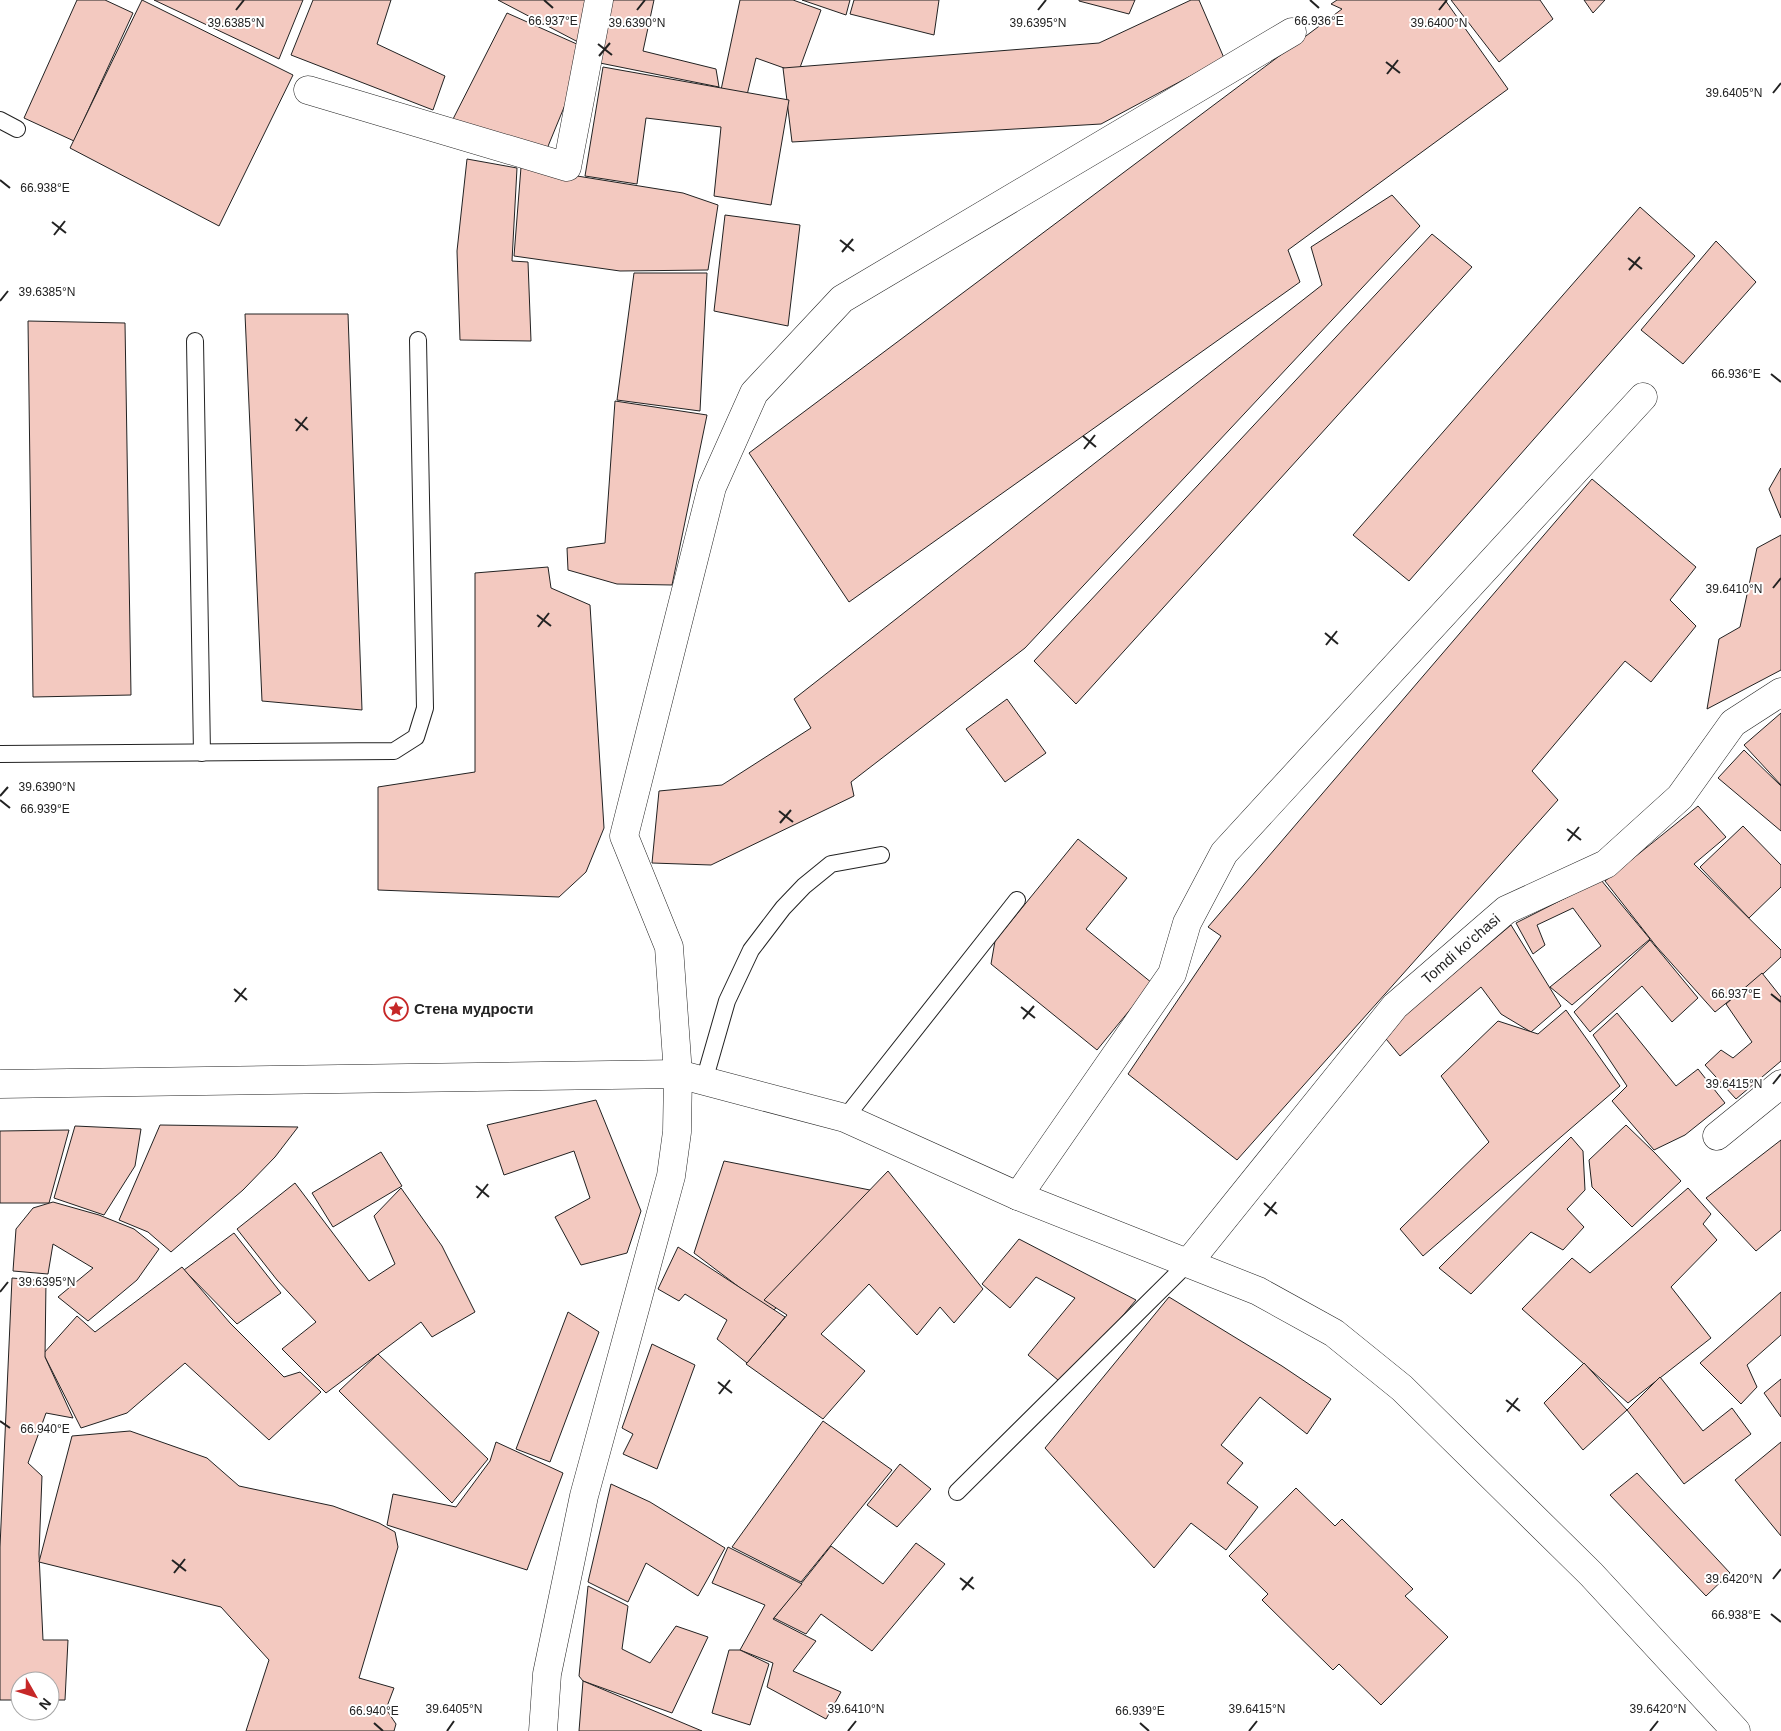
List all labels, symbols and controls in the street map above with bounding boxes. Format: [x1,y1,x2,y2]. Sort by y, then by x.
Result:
text: 66.937°E [528,14,578,28]
text: 66.936°E [1294,14,1344,28]
text: 39.6385°N [208,16,264,30]
text: 39.6390°N [609,16,665,30]
text: 39.6395°N [1010,16,1066,30]
text: 39.6400°N [1411,16,1467,30]
text: 39.6405°N [1706,86,1762,100]
text: 66.938°E [20,181,70,195]
text: 39.6385°N [19,285,75,299]
text: 66.936°E [1711,367,1761,381]
text: 39.6410°N [1706,582,1762,596]
text: 39.6390°N [19,780,75,794]
text: 66.939°E [20,802,70,816]
street label: Tomdi ko'chasi [1418,910,1503,987]
text: 66.937°E [1711,987,1761,1001]
place icon: Стена мудрости [383,996,409,1022]
place label: Стена мудрости [414,1000,534,1017]
text: 39.6415°N [1706,1077,1762,1091]
text: 39.6395°N [19,1275,75,1289]
text: 66.940°E [20,1422,70,1436]
text: 39.6420°N [1706,1572,1762,1586]
text: 66.938°E [1711,1608,1761,1622]
north arrow [10,1671,60,1721]
text: N [36,1695,55,1713]
text: 39.6405°N [426,1702,482,1716]
text: 39.6410°N [828,1702,884,1716]
text: 39.6415°N [1229,1702,1285,1716]
text: 39.6420°N [1630,1702,1686,1716]
text: 66.940°E [349,1704,399,1718]
text: 66.939°E [1115,1704,1165,1718]

